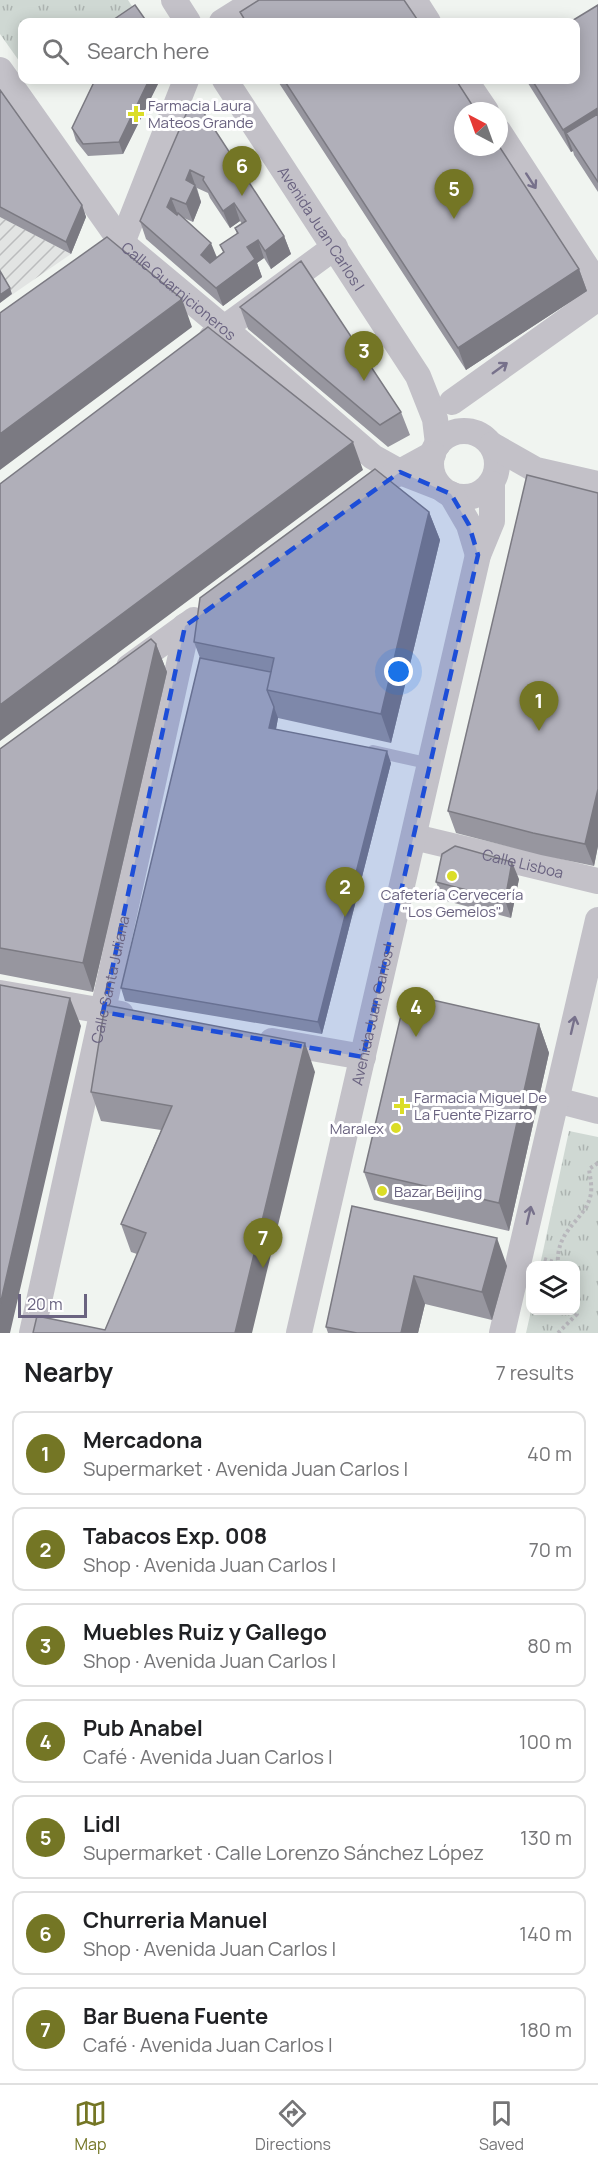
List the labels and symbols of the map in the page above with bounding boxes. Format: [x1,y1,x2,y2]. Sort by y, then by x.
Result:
place label: Farmacia Laura Mateos Grande [148,95,254,133]
north arrow [454,102,508,156]
marker: Farmacia Laura Mateos Grande [129,107,143,121]
pin: 6 [222,146,262,196]
street label: Avenida Juan Carlos I [273,162,370,295]
pin: 5 [434,170,474,219]
one-way arrow [525,172,537,189]
street label: Calle Guarnicioneros [117,237,241,345]
pin: 3 [344,332,384,381]
one-way arrow [491,362,507,374]
your location [384,657,413,686]
pin: 1 [520,682,558,731]
street label: Calle Lisboa [480,843,566,883]
pin: 2 [326,868,364,917]
marker: Cafetería Cervecería "Los Gemelos" [445,869,459,883]
place label: Cafetería Cervecería "Los Gemelos" [381,884,523,922]
street label: Calle Santa Juliana [85,914,134,1045]
street label: Avenida Juan Carlos I [346,941,399,1087]
pin: 4 [396,988,436,1037]
one-way arrow [568,1015,580,1034]
place label: Farmacia Miguel De La Fuente Pizarro [414,1087,547,1125]
marker: Farmacia Miguel De La Fuente Pizarro [395,1099,409,1113]
place label: Maralex [330,1118,384,1139]
marker: Maralex [389,1121,403,1135]
place label: Bazar Beijing [394,1181,482,1202]
marker: Bazar Beijing [375,1184,389,1198]
one-way arrow [524,1205,536,1224]
pin: 7 [244,1218,282,1268]
scale bar [18,1291,87,1318]

